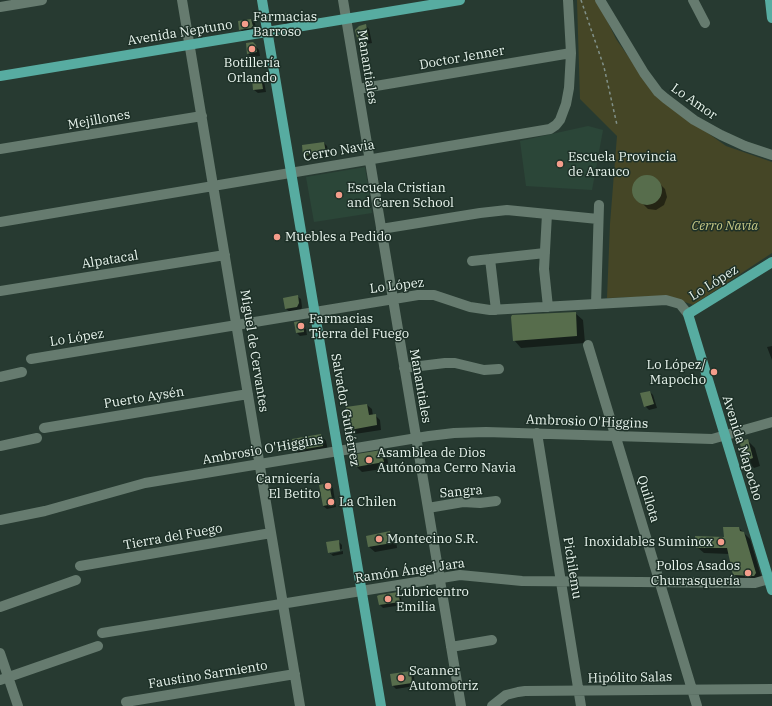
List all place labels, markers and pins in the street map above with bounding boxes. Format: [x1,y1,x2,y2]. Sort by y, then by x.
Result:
place label: Farmacias Barroso [253,9,317,40]
marker: Farmacias Barroso [240,19,250,29]
marker: Botillería Orlando [247,44,257,54]
place label: Botillería Orlando [224,55,280,86]
place label: Escuela Provincia de Arauco [568,149,677,180]
marker: Escuela Provincia de Arauco [555,159,565,169]
place label: Escuela Cristian and Caren School [347,180,454,211]
marker: Escuela Cristian and Caren School [334,190,344,200]
place label: Muebles a Pedido [285,229,392,245]
marker: Muebles a Pedido [272,232,282,242]
place label: Farmacias Tierra del Fuego [309,311,409,342]
marker: Farmacias Tierra del Fuego [296,321,306,331]
place label: Lo López/ Mapocho [647,357,706,388]
marker: Lo López/ Mapocho [709,367,719,377]
place label: Asamblea de Dios Autónoma Cerro Navia [377,445,516,476]
marker: Asamblea de Dios Autónoma Cerro Navia [364,455,374,465]
place label: Carnicería El Betito [256,471,320,502]
marker: Carnicería El Betito [323,481,333,491]
place label: La Chilen [339,494,397,510]
marker: La Chilen [326,497,336,507]
place label: Montecino S.R. [387,531,479,547]
marker: Montecino S.R. [374,534,384,544]
place label: Inoxidables Suminox [584,534,713,550]
marker: Inoxidables Suminox [716,537,726,547]
place label: Pollos Asados Churrasquería [651,558,740,589]
marker: Pollos Asados Churrasquería [743,568,753,578]
place label: Lubricentro Emilia [396,584,469,615]
marker: Lubricentro Emilia [383,594,393,604]
place label: Scanner Automotriz [409,663,478,694]
marker: Scanner Automotriz [396,673,406,683]

